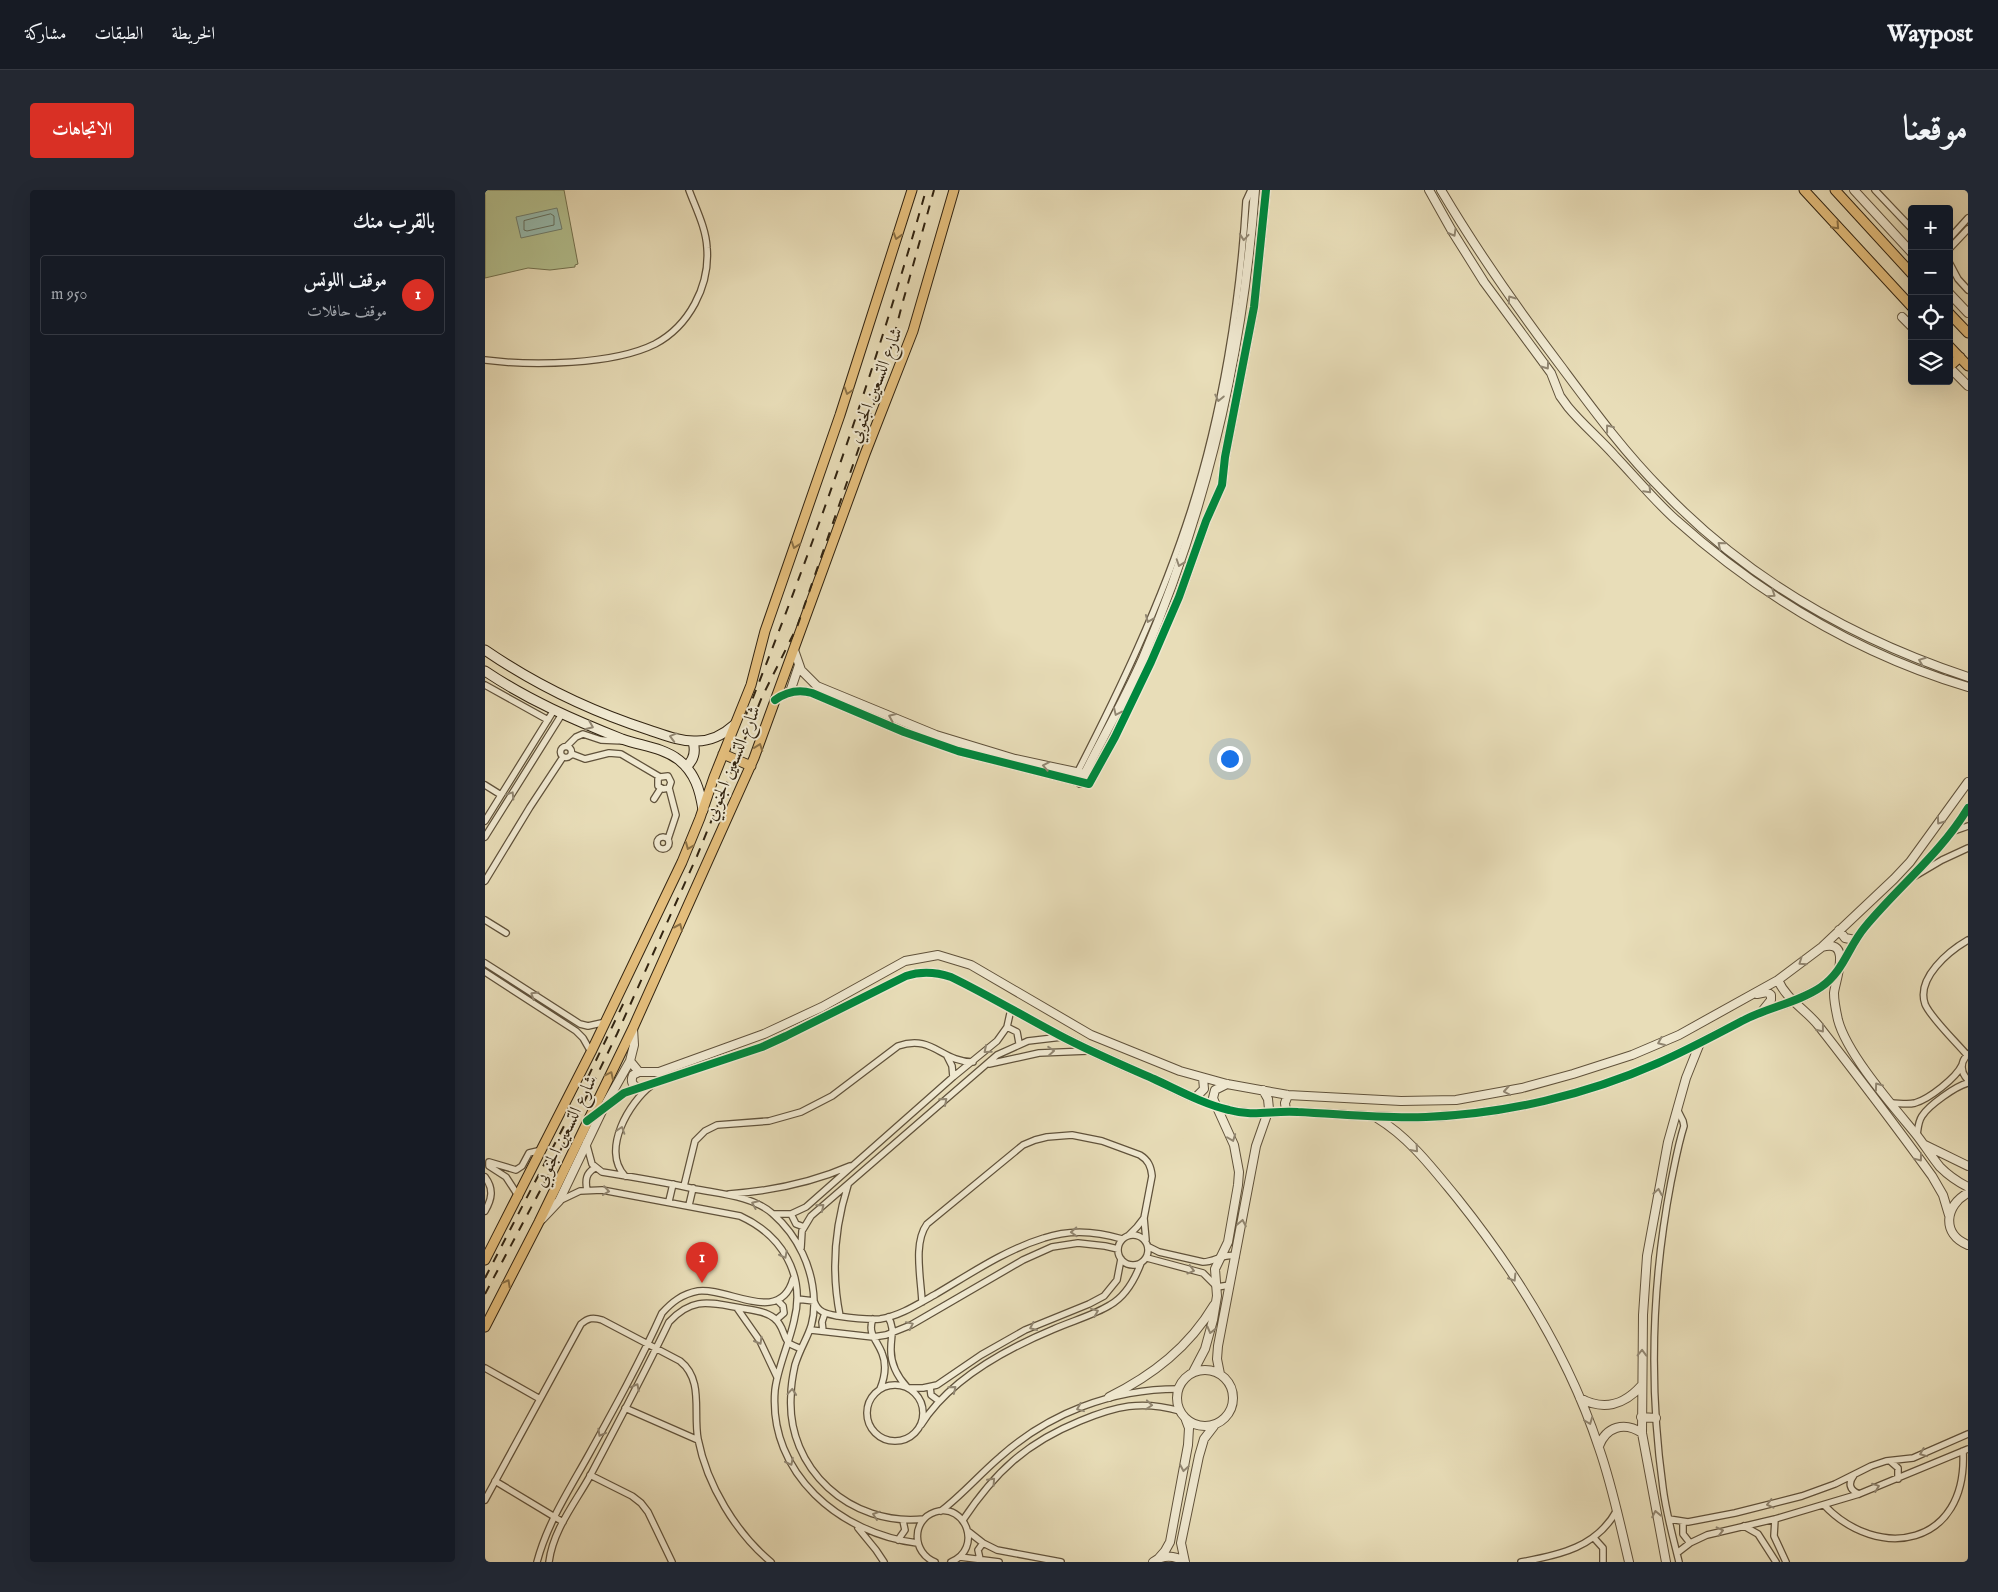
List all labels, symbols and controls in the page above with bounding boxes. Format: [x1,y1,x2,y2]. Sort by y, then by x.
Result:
text: Waypost [1887,19,1973,50]
text: مشاركة [25,23,66,46]
text: الطبقات [94,23,143,46]
text: الخريطة [171,23,215,46]
button: الاتجاهات [30,103,134,158]
text: موقعنا [1903,107,1968,152]
map controls [1908,205,1953,385]
button: + [1908,205,1953,250]
text: بالقرب منك [353,209,435,236]
one-way arrow [1830,221,1839,230]
one-way arrow [1447,227,1457,236]
one-way arrow [893,232,903,240]
one-way arrow [1238,234,1249,242]
button: − [1908,250,1953,295]
text: موقف اللوتس [303,269,387,293]
text: 950 m [51,285,87,305]
text: 1 [415,285,421,305]
one-way arrow [1508,295,1517,305]
button: locate [1908,295,1953,340]
text: موقف حافلات [307,302,387,322]
street label: شارع التسعين الجنوبي [844,325,911,447]
button: layers [1908,340,1953,385]
one-way arrow [1540,360,1549,370]
one-way arrow [844,387,854,395]
one-way arrow [1214,393,1225,402]
one-way arrow [1606,425,1615,434]
one-way arrow [1642,484,1651,493]
one-way arrow [791,540,801,549]
one-way arrow [1718,542,1727,551]
one-way arrow [1176,558,1186,567]
one-way arrow [1766,588,1776,597]
one-way arrow [1144,614,1155,623]
one-way arrow [1918,657,1927,667]
street label: شارع التسعين الجنوبي [700,703,769,825]
one-way arrow [1113,707,1123,716]
one-way arrow [888,713,897,724]
one-way arrow [585,719,594,730]
one-way arrow [669,733,678,743]
one-way arrow [753,743,763,752]
your location [1217,746,1243,772]
one-way arrow [1042,762,1051,772]
one-way arrow [505,792,514,801]
one-way arrow [1937,815,1945,824]
one-way arrow [684,841,695,850]
one-way arrow [672,923,683,932]
one-way arrow [1798,956,1808,965]
one-way arrow [531,992,540,1002]
one-way arrow [1815,1023,1824,1033]
one-way arrow [1657,1036,1666,1047]
one-way arrow [984,1044,993,1052]
one-way arrow [1048,1046,1056,1057]
one-way arrow [604,1071,614,1080]
street label: شارع التسعين الجنوبي [529,1072,605,1192]
one-way arrow [1875,1082,1884,1092]
one-way arrow [1502,1085,1511,1095]
one-way arrow [938,1098,947,1107]
one-way arrow [615,1127,625,1135]
one-way arrow [1226,1134,1236,1142]
one-way arrow [1409,1143,1418,1152]
one-way arrow [1914,1152,1922,1161]
one-way arrow [601,1185,610,1195]
one-way arrow [1653,1187,1663,1196]
one-way arrow [751,1199,760,1210]
one-way arrow [815,1205,824,1213]
one-way arrow [1236,1219,1246,1227]
one-way arrow [1070,1227,1078,1238]
pin: 1 [686,1242,718,1283]
one-way arrow [778,1250,788,1259]
one-way arrow [1187,1264,1195,1274]
one-way arrow [1507,1272,1517,1281]
one-way arrow [501,1279,511,1288]
one-way arrow [1090,1308,1099,1318]
one-way arrow [1029,1320,1038,1331]
one-way arrow [905,1321,914,1331]
one-way arrow [1206,1325,1216,1333]
one-way arrow [753,1336,763,1345]
one-way arrow [1637,1349,1647,1356]
one-way arrow [630,1383,640,1392]
one-way arrow [786,1387,797,1395]
one-way arrow [947,1387,956,1395]
one-way arrow [1146,1399,1154,1410]
one-way arrow [1076,1402,1084,1412]
one-way arrow [1583,1416,1593,1425]
one-way arrow [597,1428,607,1437]
one-way arrow [1919,1447,1928,1458]
one-way arrow [784,1457,794,1466]
one-way arrow [1179,1463,1189,1472]
one-way arrow [986,1478,995,1487]
one-way arrow [1871,1483,1880,1493]
one-way arrow [1766,1498,1775,1509]
one-way arrow [1651,1510,1661,1519]
one-way arrow [872,1511,881,1521]
one-way arrow [1715,1526,1724,1537]

